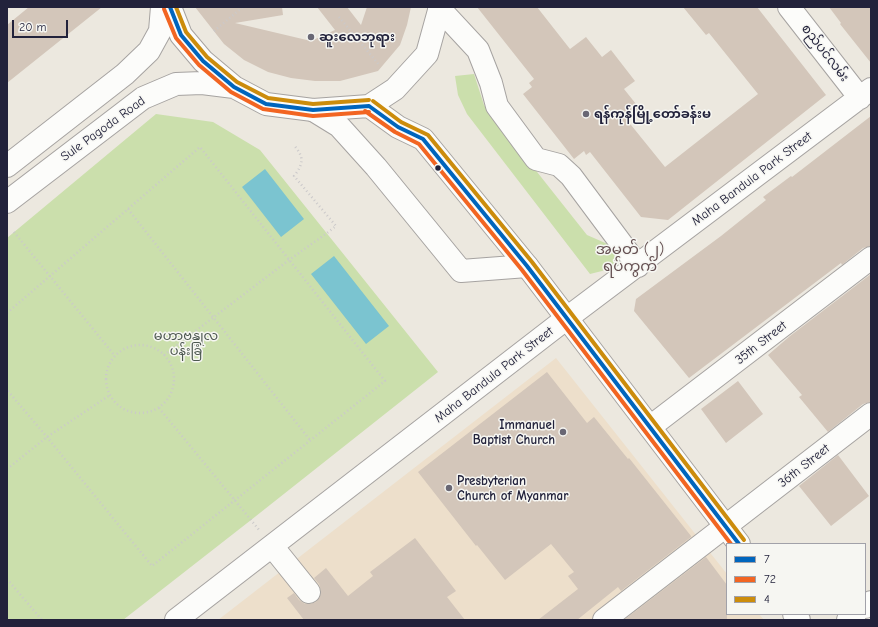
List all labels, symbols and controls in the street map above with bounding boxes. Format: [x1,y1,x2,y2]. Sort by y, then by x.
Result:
scale bar [14,12,70,38]
text: 20 m [19,20,47,34]
street label: စည်ပင်လမ်း [798,21,852,85]
place label: ဆူးလေဘုရား [319,29,395,45]
marker: ဆူးလေဘုရား [306,32,316,42]
street label: Sule Pagoda Road [58,93,148,165]
place label: ရန်ကုန်မြို့တော်ခန်းမ [594,106,711,122]
marker: ရန်ကုန်မြို့တော်ခန်းမ [581,109,591,119]
street label: Maha Bandula Park Street [689,129,815,229]
unlabelled marker [433,163,443,173]
district label: အမှတ် (၂) ရပ်ကွက် [596,241,664,276]
street label: 35th Street [732,318,790,368]
street label: Maha Bandula Park Street [431,324,557,426]
park label: မဟာဗန္ဓုလ ပန်းခြံ [154,328,218,359]
place label: Immanuel Baptist Church [473,417,555,448]
marker: Immanuel Baptist Church [558,427,568,437]
street label: 36th Street [775,441,833,491]
place label: Presbyterian Church of Myanmar [457,473,568,504]
marker: Presbyterian Church of Myanmar [444,483,454,493]
legend [726,543,866,615]
text: 7 [764,552,770,566]
text: 72 [764,572,776,586]
text: 4 [764,592,770,606]

